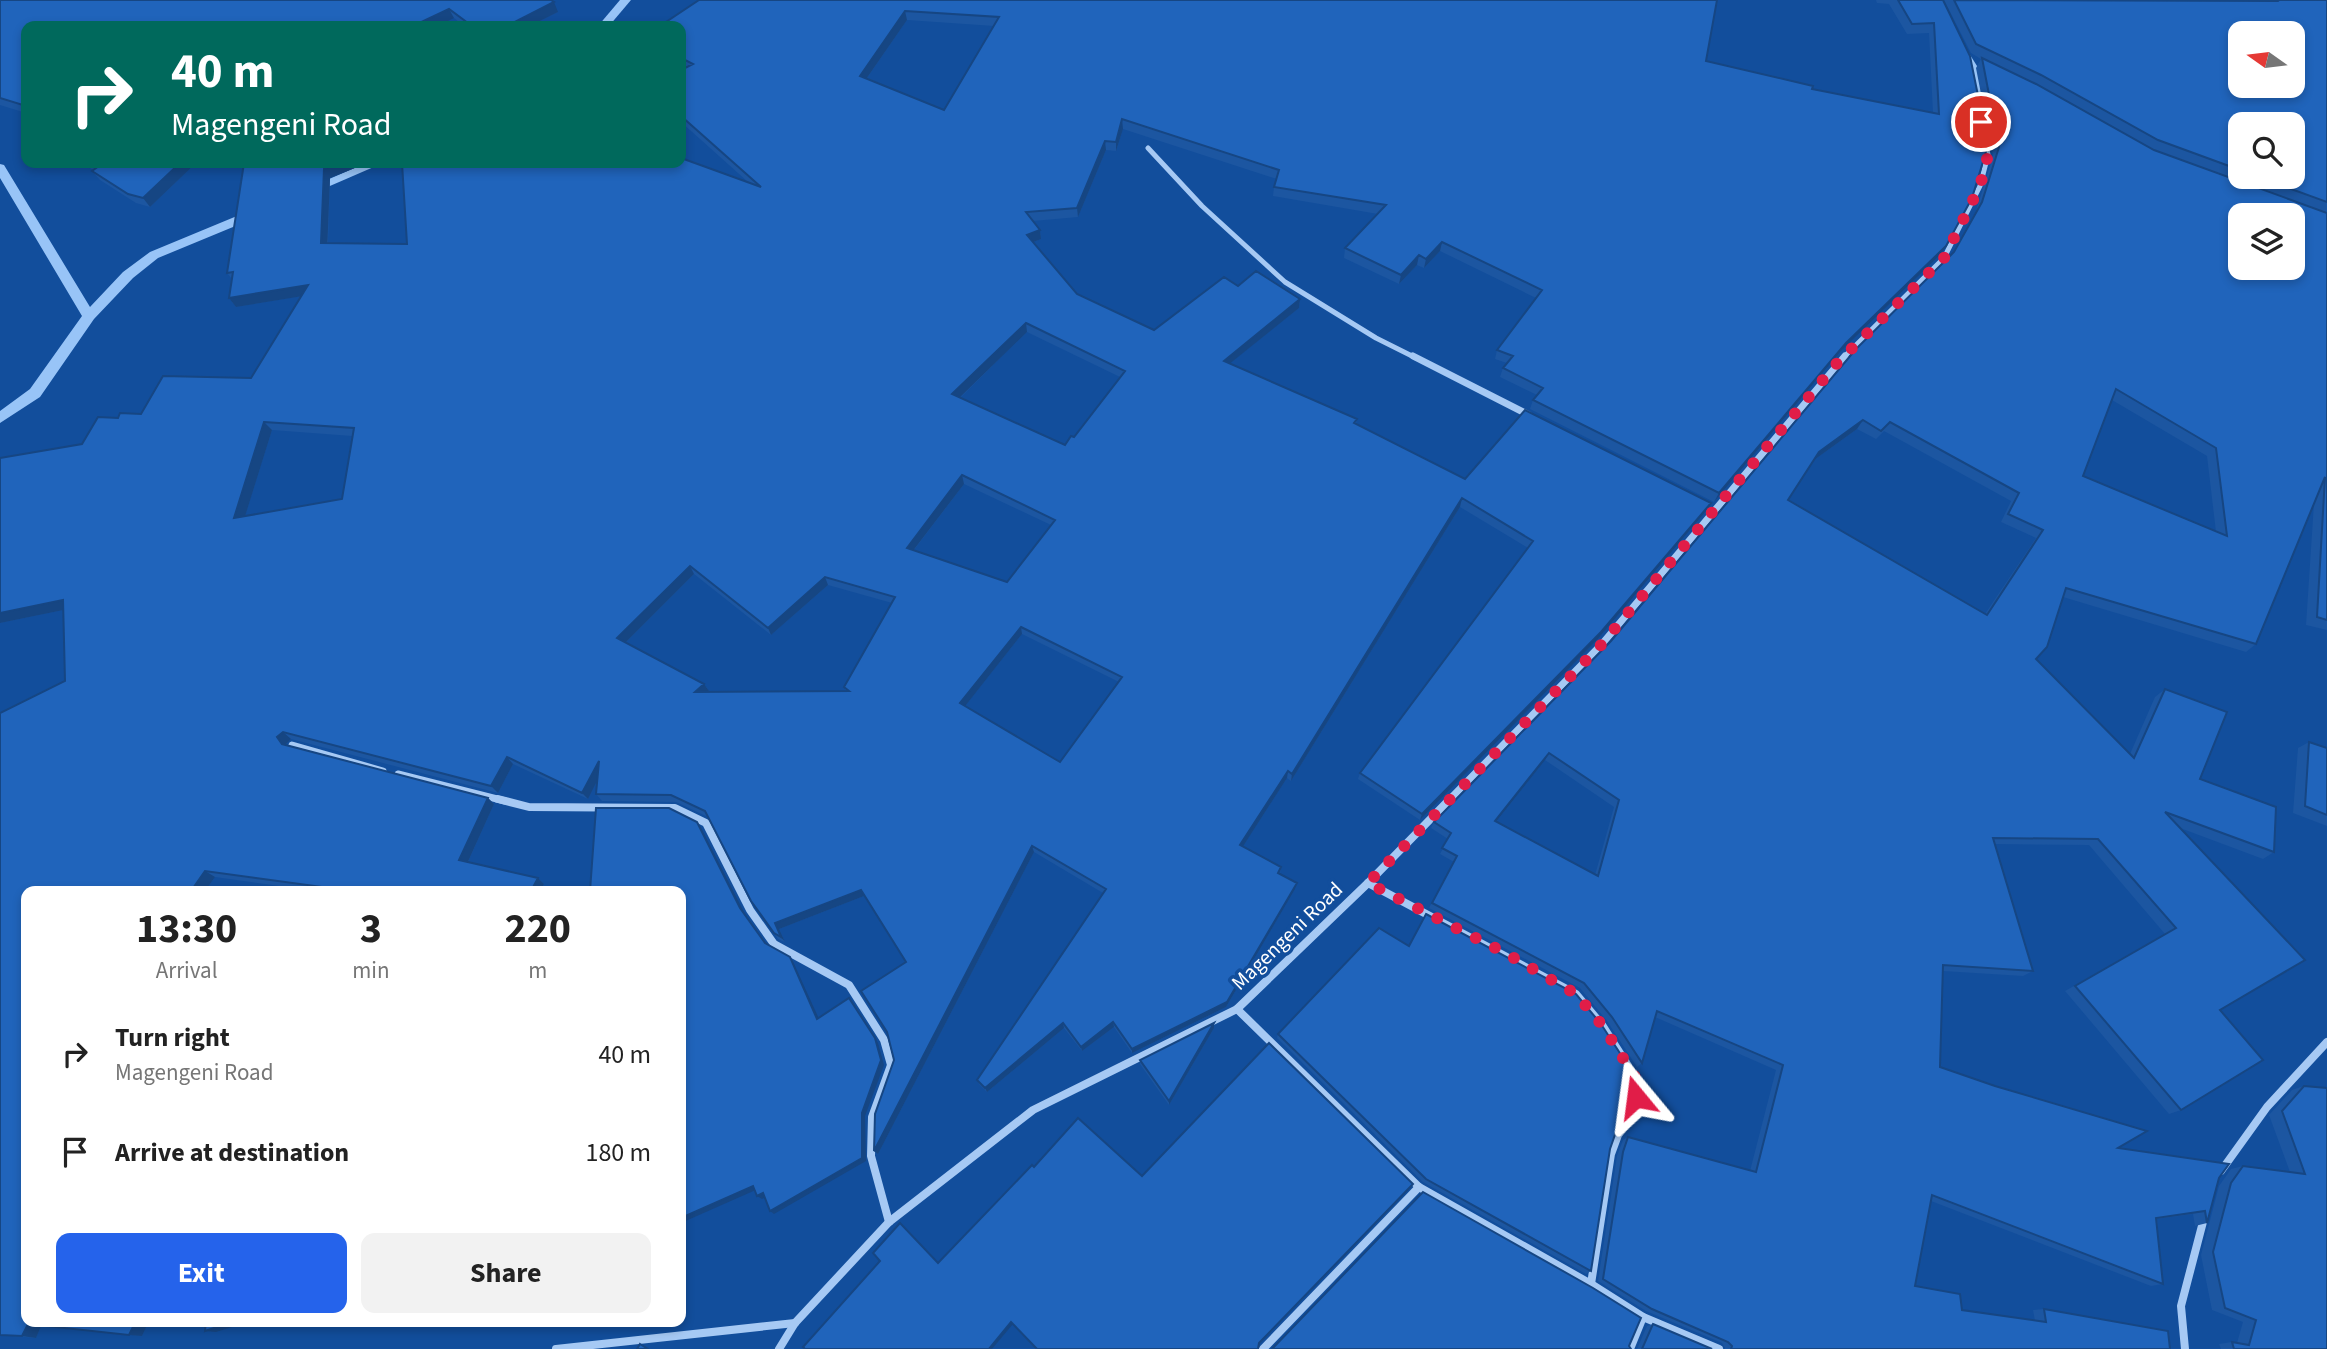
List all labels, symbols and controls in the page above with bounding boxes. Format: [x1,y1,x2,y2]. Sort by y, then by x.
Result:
north arrow [2228,21,2305,98]
map controls [2228,21,2305,280]
text: 40 m [171,37,275,107]
icon: right [56,49,147,140]
pin [1951,92,2011,152]
text: Magengeni Road [171,102,391,148]
icon: arrive [1962,103,2000,141]
button: search [2228,112,2305,189]
button: layers [2228,203,2305,280]
street label: Magengeni Road [1225,875,1349,997]
text: 13:30 [136,899,237,959]
text: 3 [360,899,382,959]
text: 220 [504,899,571,959]
text: Arrival [156,954,218,987]
text: min [352,954,390,987]
text: m [528,954,547,987]
text: Turn right [115,1019,230,1056]
icon: right [56,1035,94,1073]
text: 40 m [598,1036,651,1073]
text: Magengeni Road [115,1056,273,1089]
position arrow [1599,1060,1673,1134]
icon: arrive [56,1133,94,1171]
text: Arrive at destination [115,1134,349,1171]
text: 180 m [585,1134,651,1171]
button: Exit [56,1233,347,1313]
button: Share [361,1233,651,1313]

